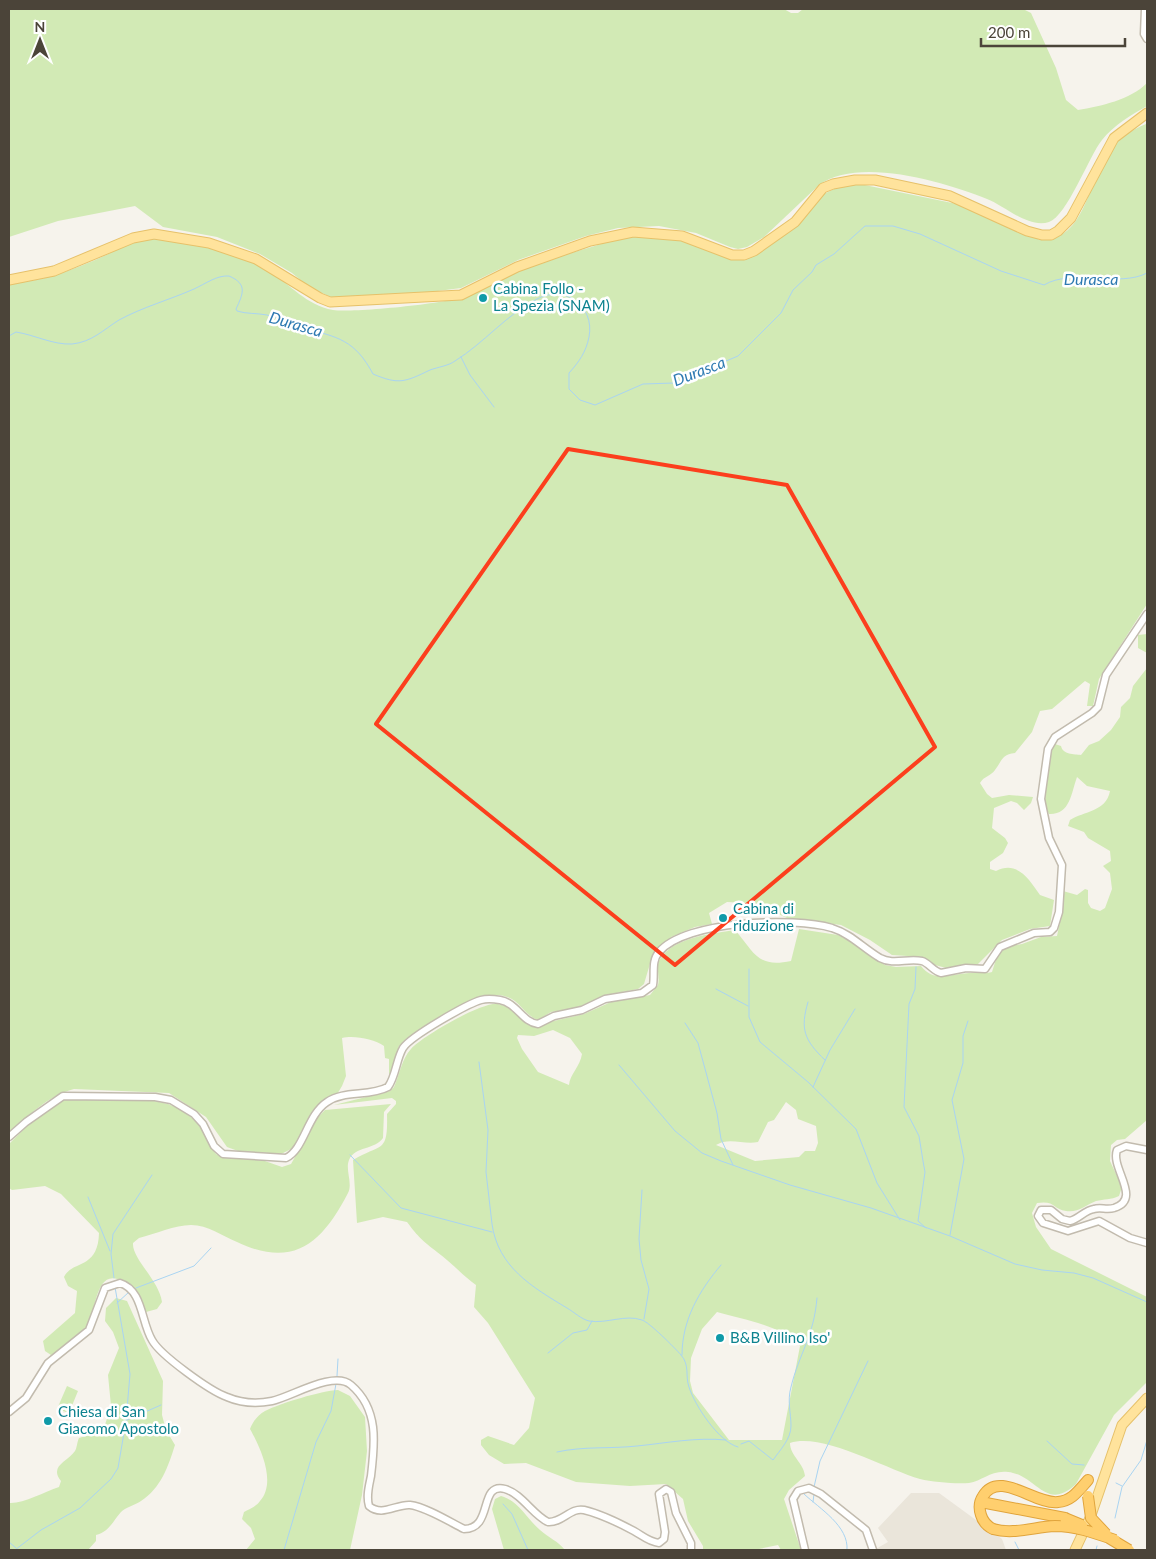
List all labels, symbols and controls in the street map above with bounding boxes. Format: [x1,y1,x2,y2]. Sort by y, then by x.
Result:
north arrow [15,15,65,65]
scale bar [981,15,1125,47]
text: N [35,18,45,35]
text: 200 m [988,23,1030,41]
water label: Durasca [1064,269,1118,288]
place label: Cabina Follo - La Spezia (SNAM) [493,279,610,314]
marker: Cabina Follo - La Spezia (SNAM) [477,292,489,304]
water label: Durasca [267,307,325,340]
water label: Durasca [670,352,728,389]
place label: Cabina di riduzione [733,899,794,934]
marker: Cabina di riduzione [717,912,729,924]
place label: B&B Villino Iso' [730,1328,830,1346]
marker: B&B Villino Iso' [714,1332,726,1344]
place label: Chiesa di San Giacomo Apostolo [58,1402,179,1437]
marker: Chiesa di San Giacomo Apostolo [42,1415,54,1427]

